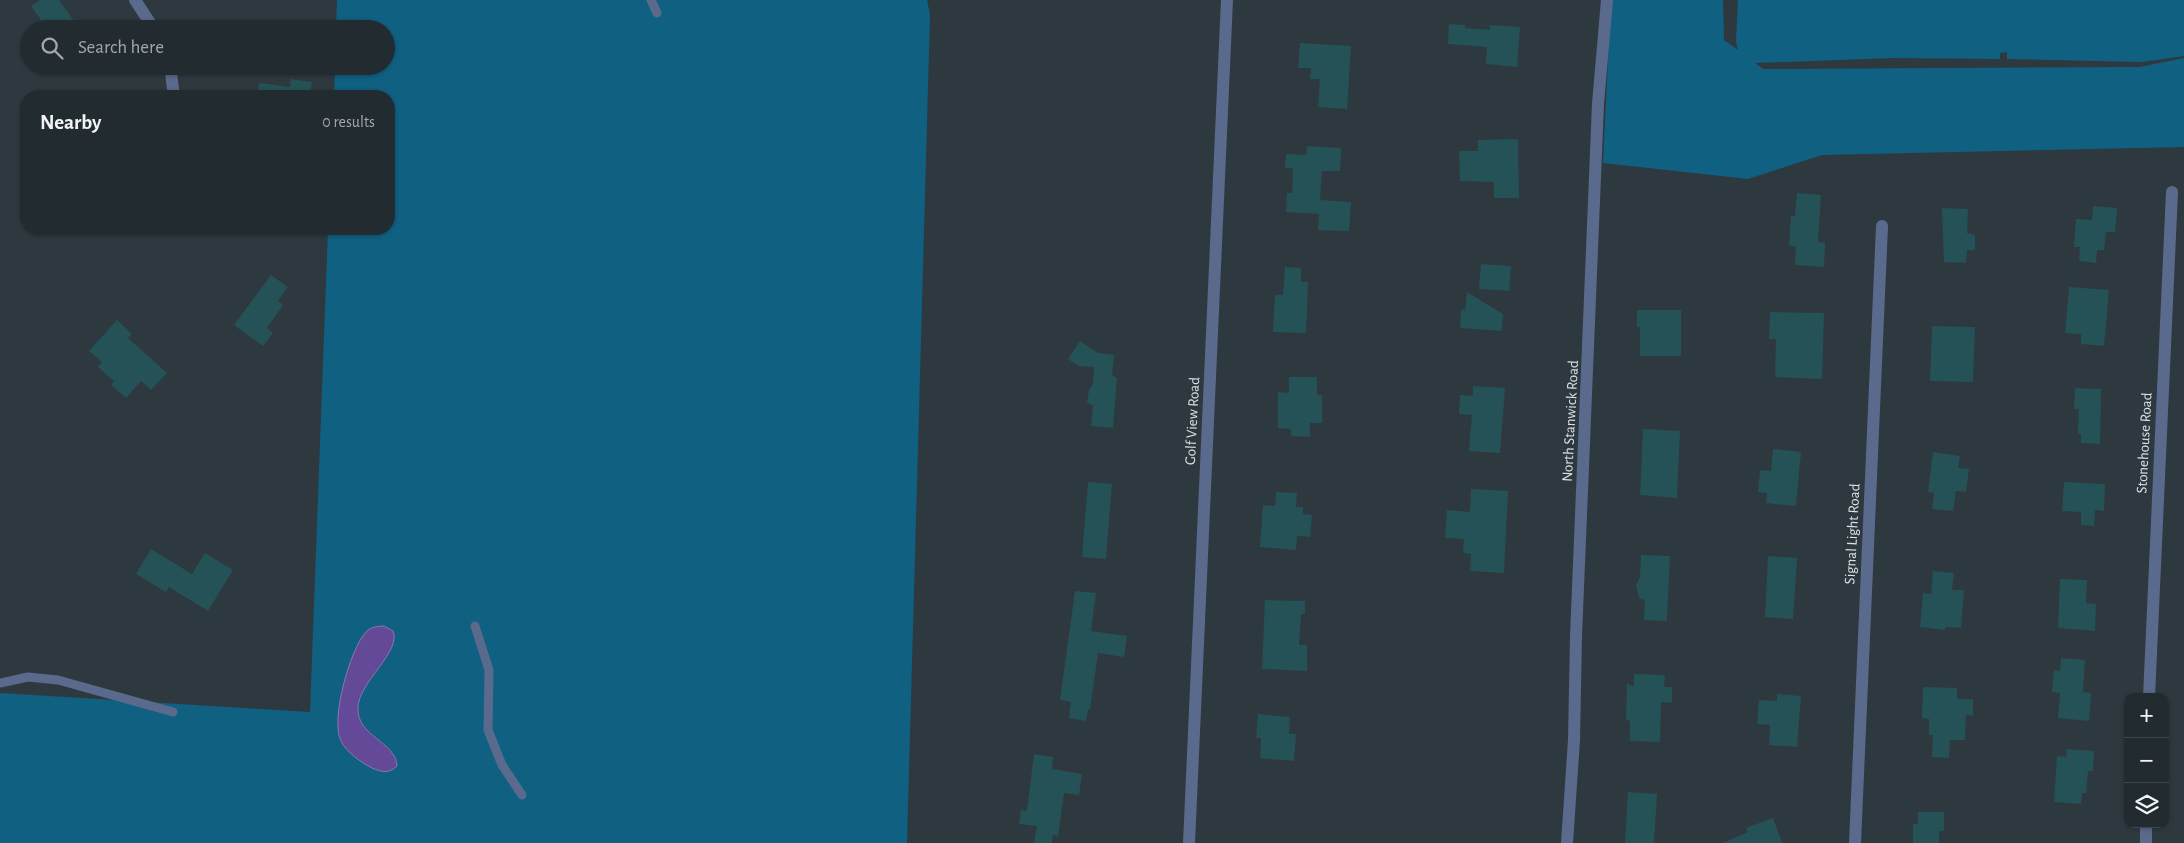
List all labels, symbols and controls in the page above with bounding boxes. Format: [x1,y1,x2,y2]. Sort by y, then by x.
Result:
search box [20,20,395,75]
icon: search [38,34,66,62]
text: Search here [78,38,164,57]
text: Nearby [40,112,101,133]
text: 0 results [322,114,375,130]
street label: North Stanwick Road [1560,360,1581,482]
street label: Golf View Road [1183,376,1202,465]
street label: Stonehouse Road [2134,392,2155,494]
street label: Signal Light Road [1842,483,1863,585]
map controls [2124,693,2169,828]
button: + [2124,693,2169,738]
button: − [2124,738,2169,783]
button: layers [2124,783,2169,828]

